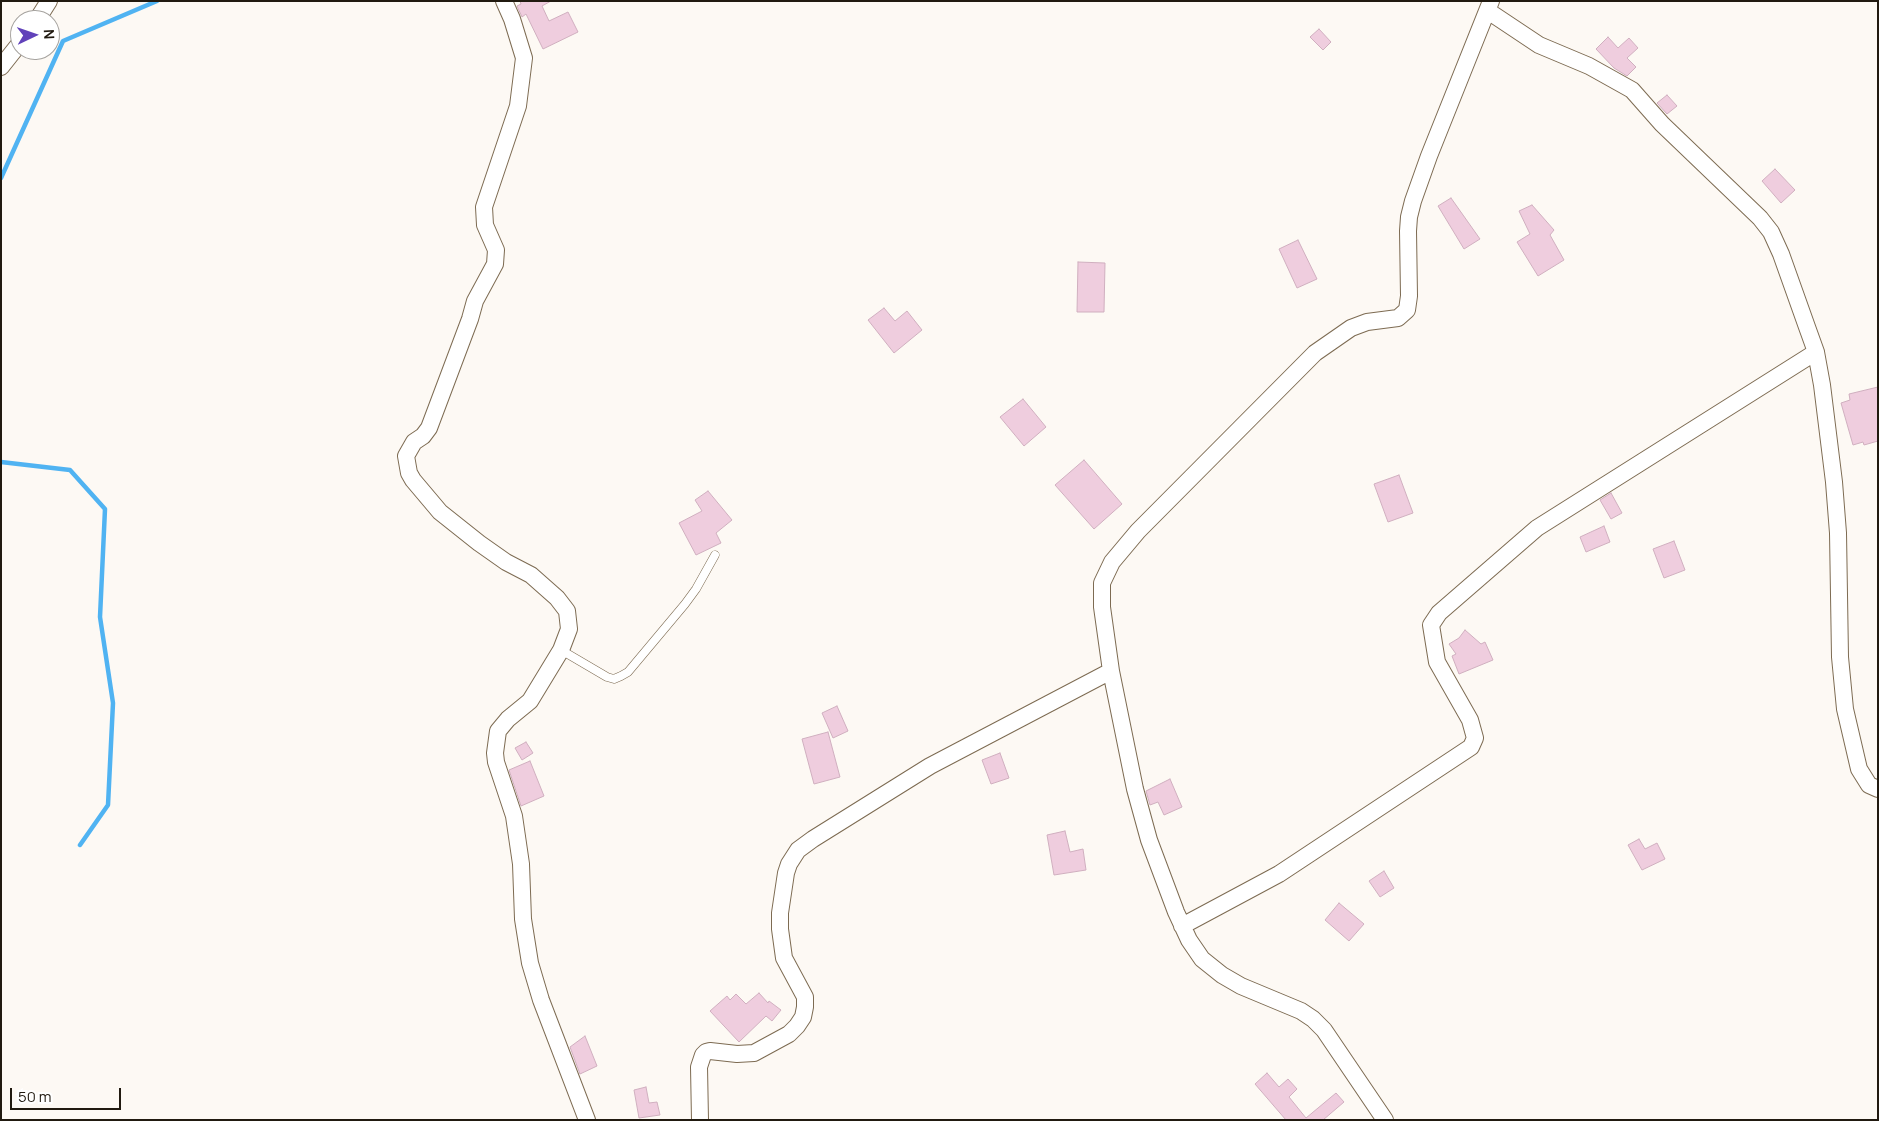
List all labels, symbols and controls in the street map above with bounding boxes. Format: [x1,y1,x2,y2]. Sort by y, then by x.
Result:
north arrow [10,10,60,60]
text: N [40,29,59,40]
scale bar [12,1078,124,1110]
text: 50 m [18,1086,52,1107]

